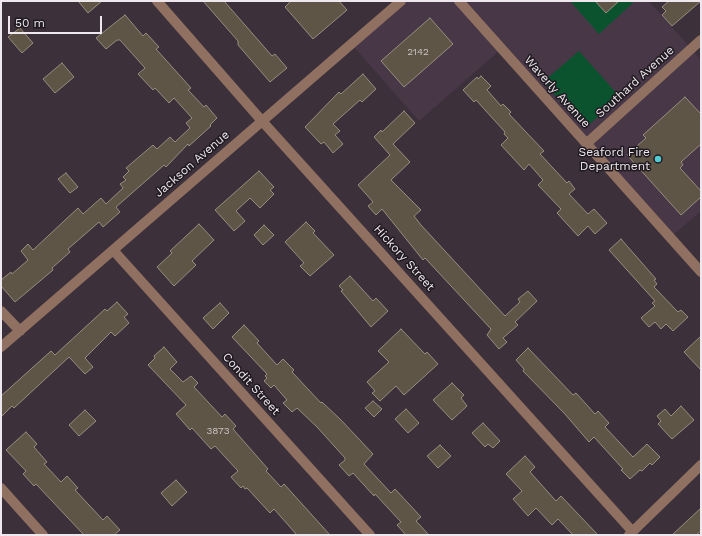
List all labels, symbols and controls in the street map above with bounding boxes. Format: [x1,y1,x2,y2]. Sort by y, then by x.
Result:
scale bar [10,8,104,34]
text: 50 m [15,16,45,30]
street label: Southard Avenue [593,43,677,121]
house number: 2142 [407,46,429,58]
street label: Waverly Avenue [521,53,593,131]
street label: Jackson Avenue [152,128,232,200]
place label: Seaford Fire Department [578,145,650,173]
marker: Seaford Fire Department [653,154,663,164]
street label: Hickory Street [371,222,437,294]
street label: Condit Street [219,350,283,418]
house number: 3873 [206,425,230,437]

